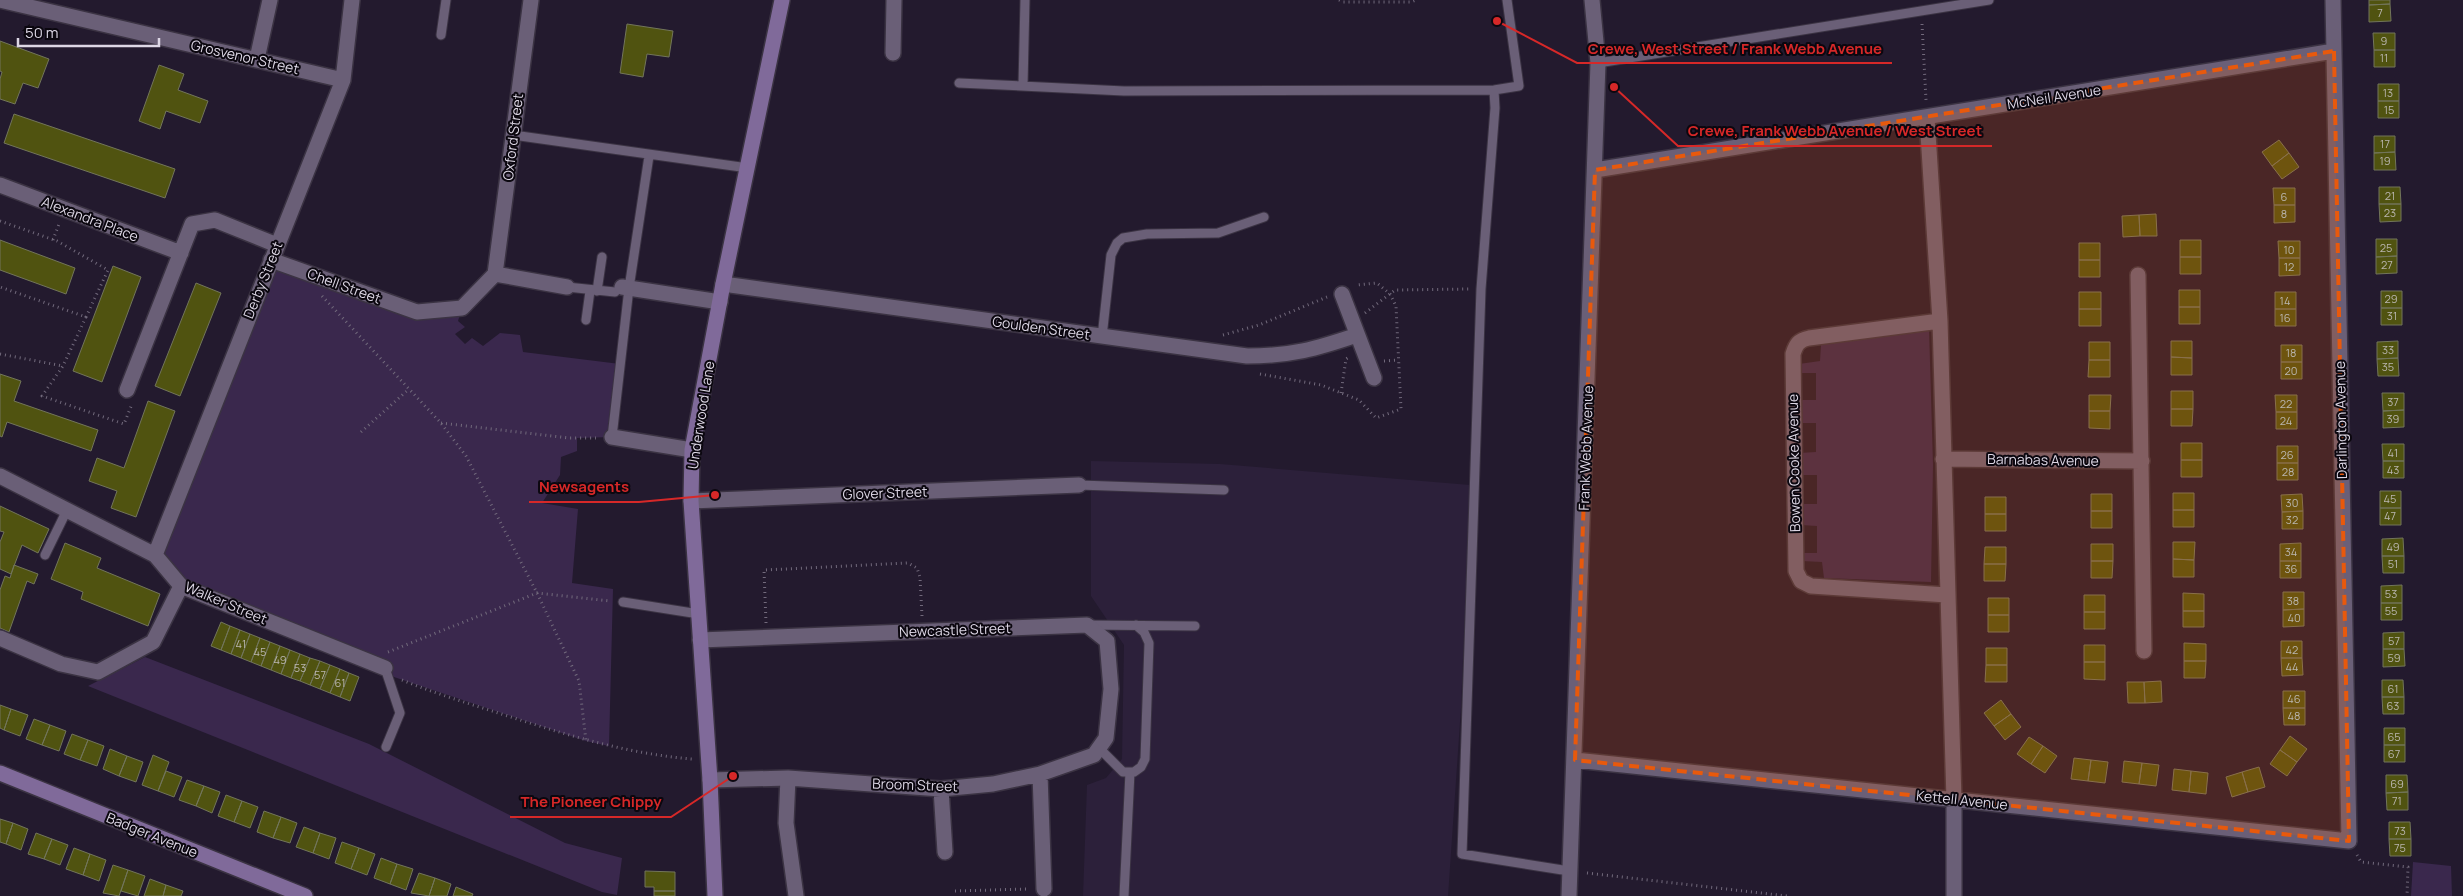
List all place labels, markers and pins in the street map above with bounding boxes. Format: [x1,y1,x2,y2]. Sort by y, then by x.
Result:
callout: Crewe, West Street / Frank Webb Avenue [1577,33,1892,63]
callout: Crewe, Frank Webb Avenue / West Street [1678,116,1992,146]
callout: Newsagents [529,472,639,502]
callout: The Pioneer Chippy [510,787,671,817]

